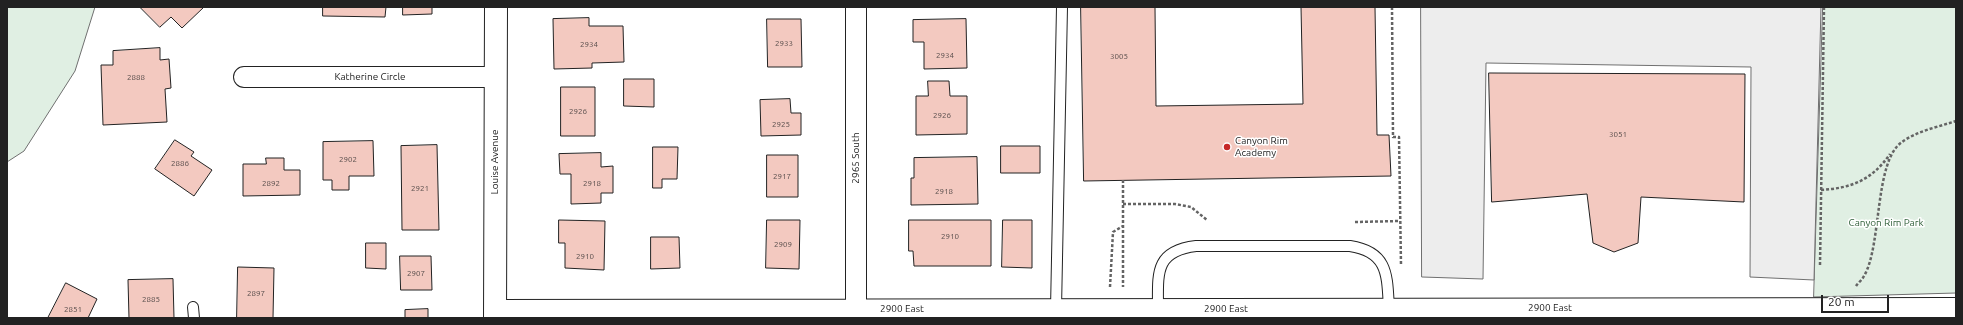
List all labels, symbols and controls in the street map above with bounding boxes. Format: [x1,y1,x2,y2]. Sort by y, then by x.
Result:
house number: 2933 [775,38,793,48]
house number: 2934 [580,39,598,49]
house number: 2934 [936,50,954,60]
house number: 3005 [1110,51,1128,61]
street label: Katherine Circle [334,71,406,83]
house number: 2888 [127,72,145,82]
house number: 2926 [569,106,587,116]
house number: 2926 [933,110,951,120]
house number: 2925 [772,119,790,129]
house number: 3051 [1609,129,1627,139]
street label: Louise Avenue [489,130,501,194]
street label: 2965 South [850,132,862,184]
place label: Canyon Rim Academy [1235,135,1288,158]
marker: Canyon Rim Academy [1222,142,1232,152]
house number: 2902 [339,154,357,164]
house number: 2886 [171,158,189,168]
house number: 2917 [773,171,791,181]
house number: 2892 [262,178,280,188]
house number: 2918 [583,178,601,188]
house number: 2921 [411,183,429,193]
house number: 2918 [935,186,953,196]
park label: Canyon Rim Park [1848,217,1924,229]
house number: 2910 [941,231,959,241]
house number: 2909 [774,239,792,249]
house number: 2910 [576,251,594,261]
house number: 2907 [407,268,425,278]
scale bar [1823,287,1891,313]
house number: 2897 [247,288,265,298]
house number: 2885 [142,294,160,304]
text: 20 m [1828,295,1855,308]
street label: 2900 East [1528,302,1572,314]
street label: 2900 East [880,303,924,315]
street label: 2900 East [1204,303,1248,315]
house number: 2851 [64,304,82,314]

